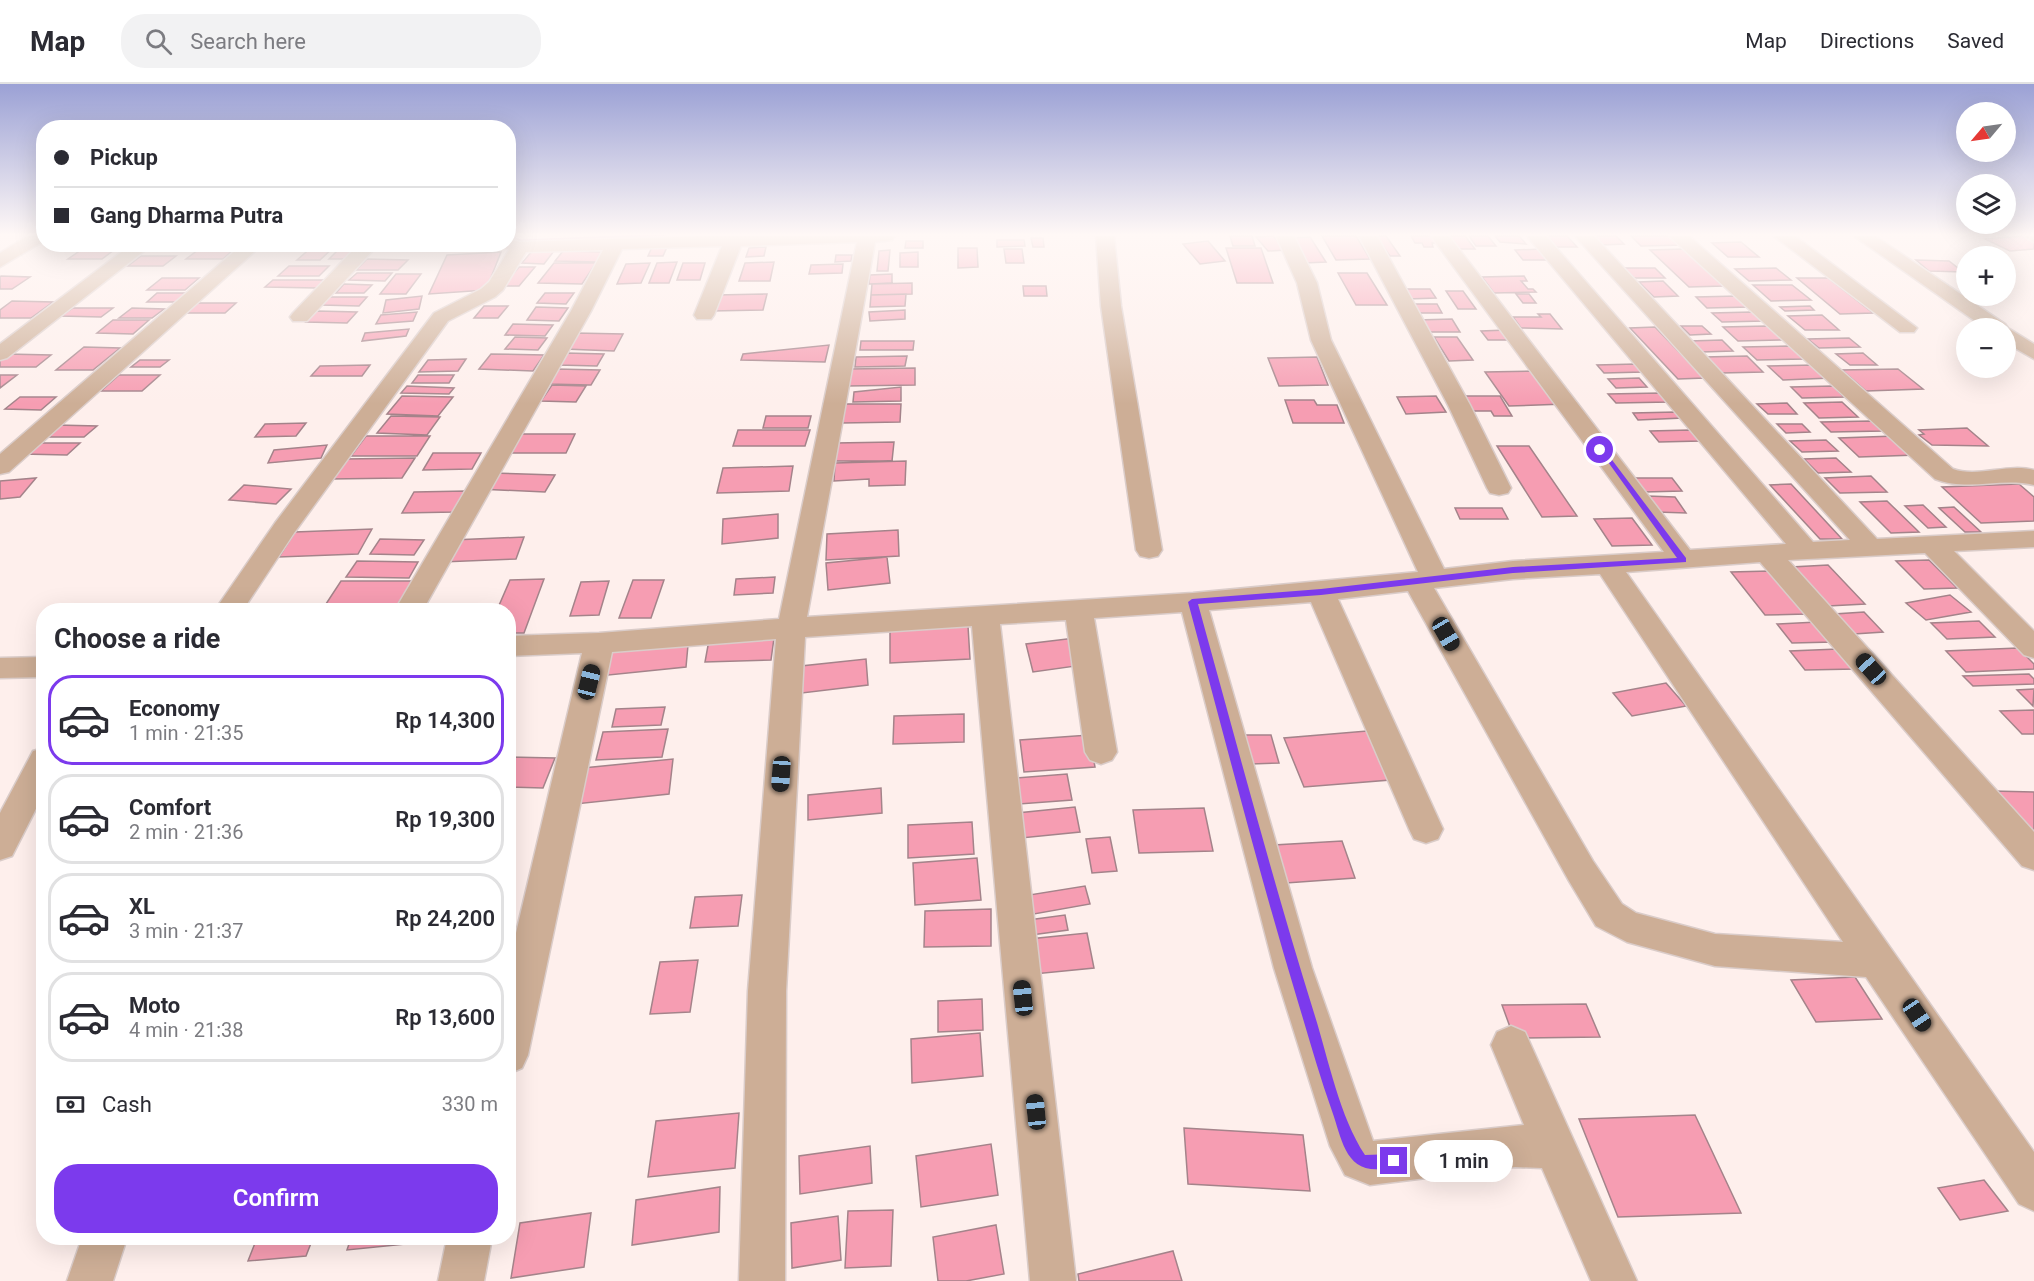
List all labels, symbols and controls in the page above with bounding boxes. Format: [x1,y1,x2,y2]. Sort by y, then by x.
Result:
search box [121,14,541,68]
text: Map [30,25,85,58]
icon: search [142,25,175,58]
text: Search here [190,29,306,54]
text: Map [1745,29,1787,53]
text: Directions [1820,29,1914,53]
text: Saved [1947,29,2004,53]
north arrow [1956,102,2016,162]
map controls [1956,102,2016,378]
text: Pickup [90,145,158,170]
button: layers [1956,174,2016,234]
text: Gang Dharma Putra [90,203,283,228]
button: + [1956,246,2016,306]
button: − [1956,318,2016,378]
route start [1586,436,1613,463]
car [1429,614,1463,654]
text: Choose a ride [54,623,220,655]
car [1852,650,1890,688]
car [576,662,602,702]
icon: car [57,693,111,747]
text: Economy [129,696,220,721]
text: Rp 14,300 [395,708,495,733]
text: 1 min · 21:35 [129,721,244,745]
car [771,755,791,793]
icon: car [57,792,111,846]
text: Comfort [129,795,211,820]
text: Rp 19,300 [395,807,495,832]
text: 2 min · 21:36 [129,820,244,844]
icon: car [57,891,111,945]
text: XL [129,894,155,919]
text: Rp 24,200 [395,906,495,931]
text: 3 min · 21:37 [129,919,244,943]
car [1012,979,1034,1017]
icon: car [57,990,111,1044]
text: Moto [129,993,180,1018]
car [1899,995,1935,1035]
text: Rp 13,600 [395,1005,495,1030]
text: 4 min · 21:38 [129,1018,244,1042]
icon: cash [54,1088,87,1121]
text: Cash [102,1092,152,1117]
text: 330 m [442,1092,498,1116]
car [1025,1093,1047,1131]
callout: 1 min [1415,1140,1514,1182]
route end [1380,1147,1407,1174]
text: 1 min [1438,1149,1489,1173]
button: Confirm [54,1164,498,1233]

